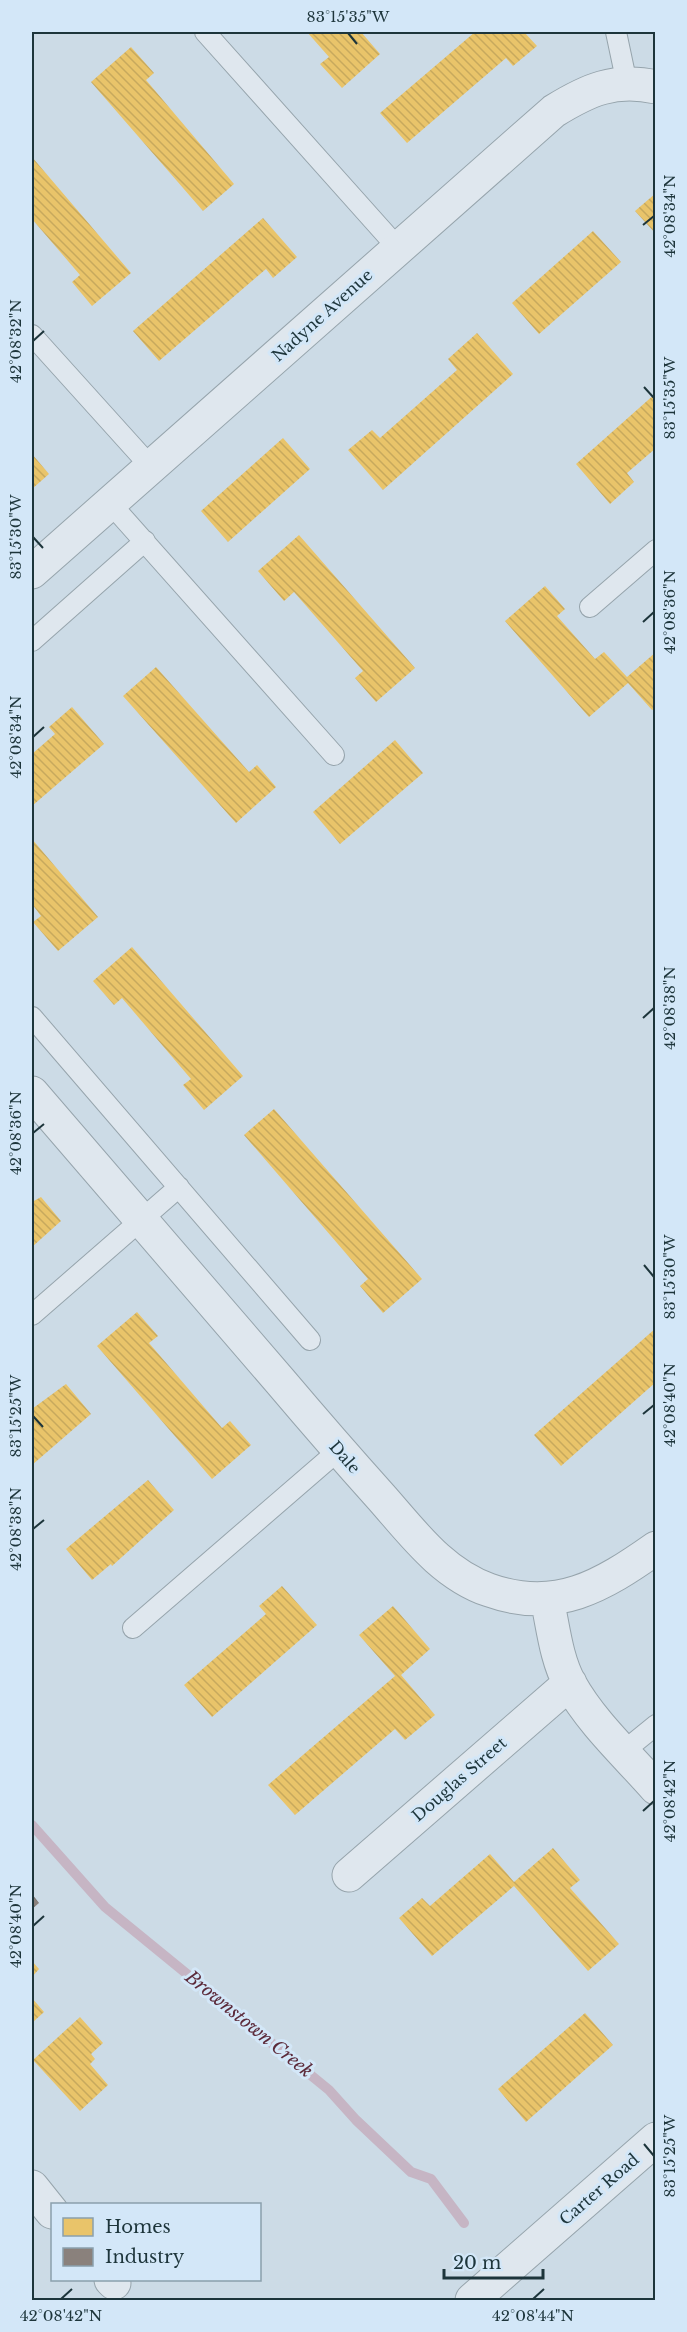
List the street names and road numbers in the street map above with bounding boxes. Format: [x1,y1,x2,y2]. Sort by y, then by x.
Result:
street label: Nadyne Avenue [267,265,377,365]
street label: Dale [325,1436,365,1478]
street label: Douglas Street [408,1732,510,1826]
street label: Carter Road [555,2149,643,2229]

